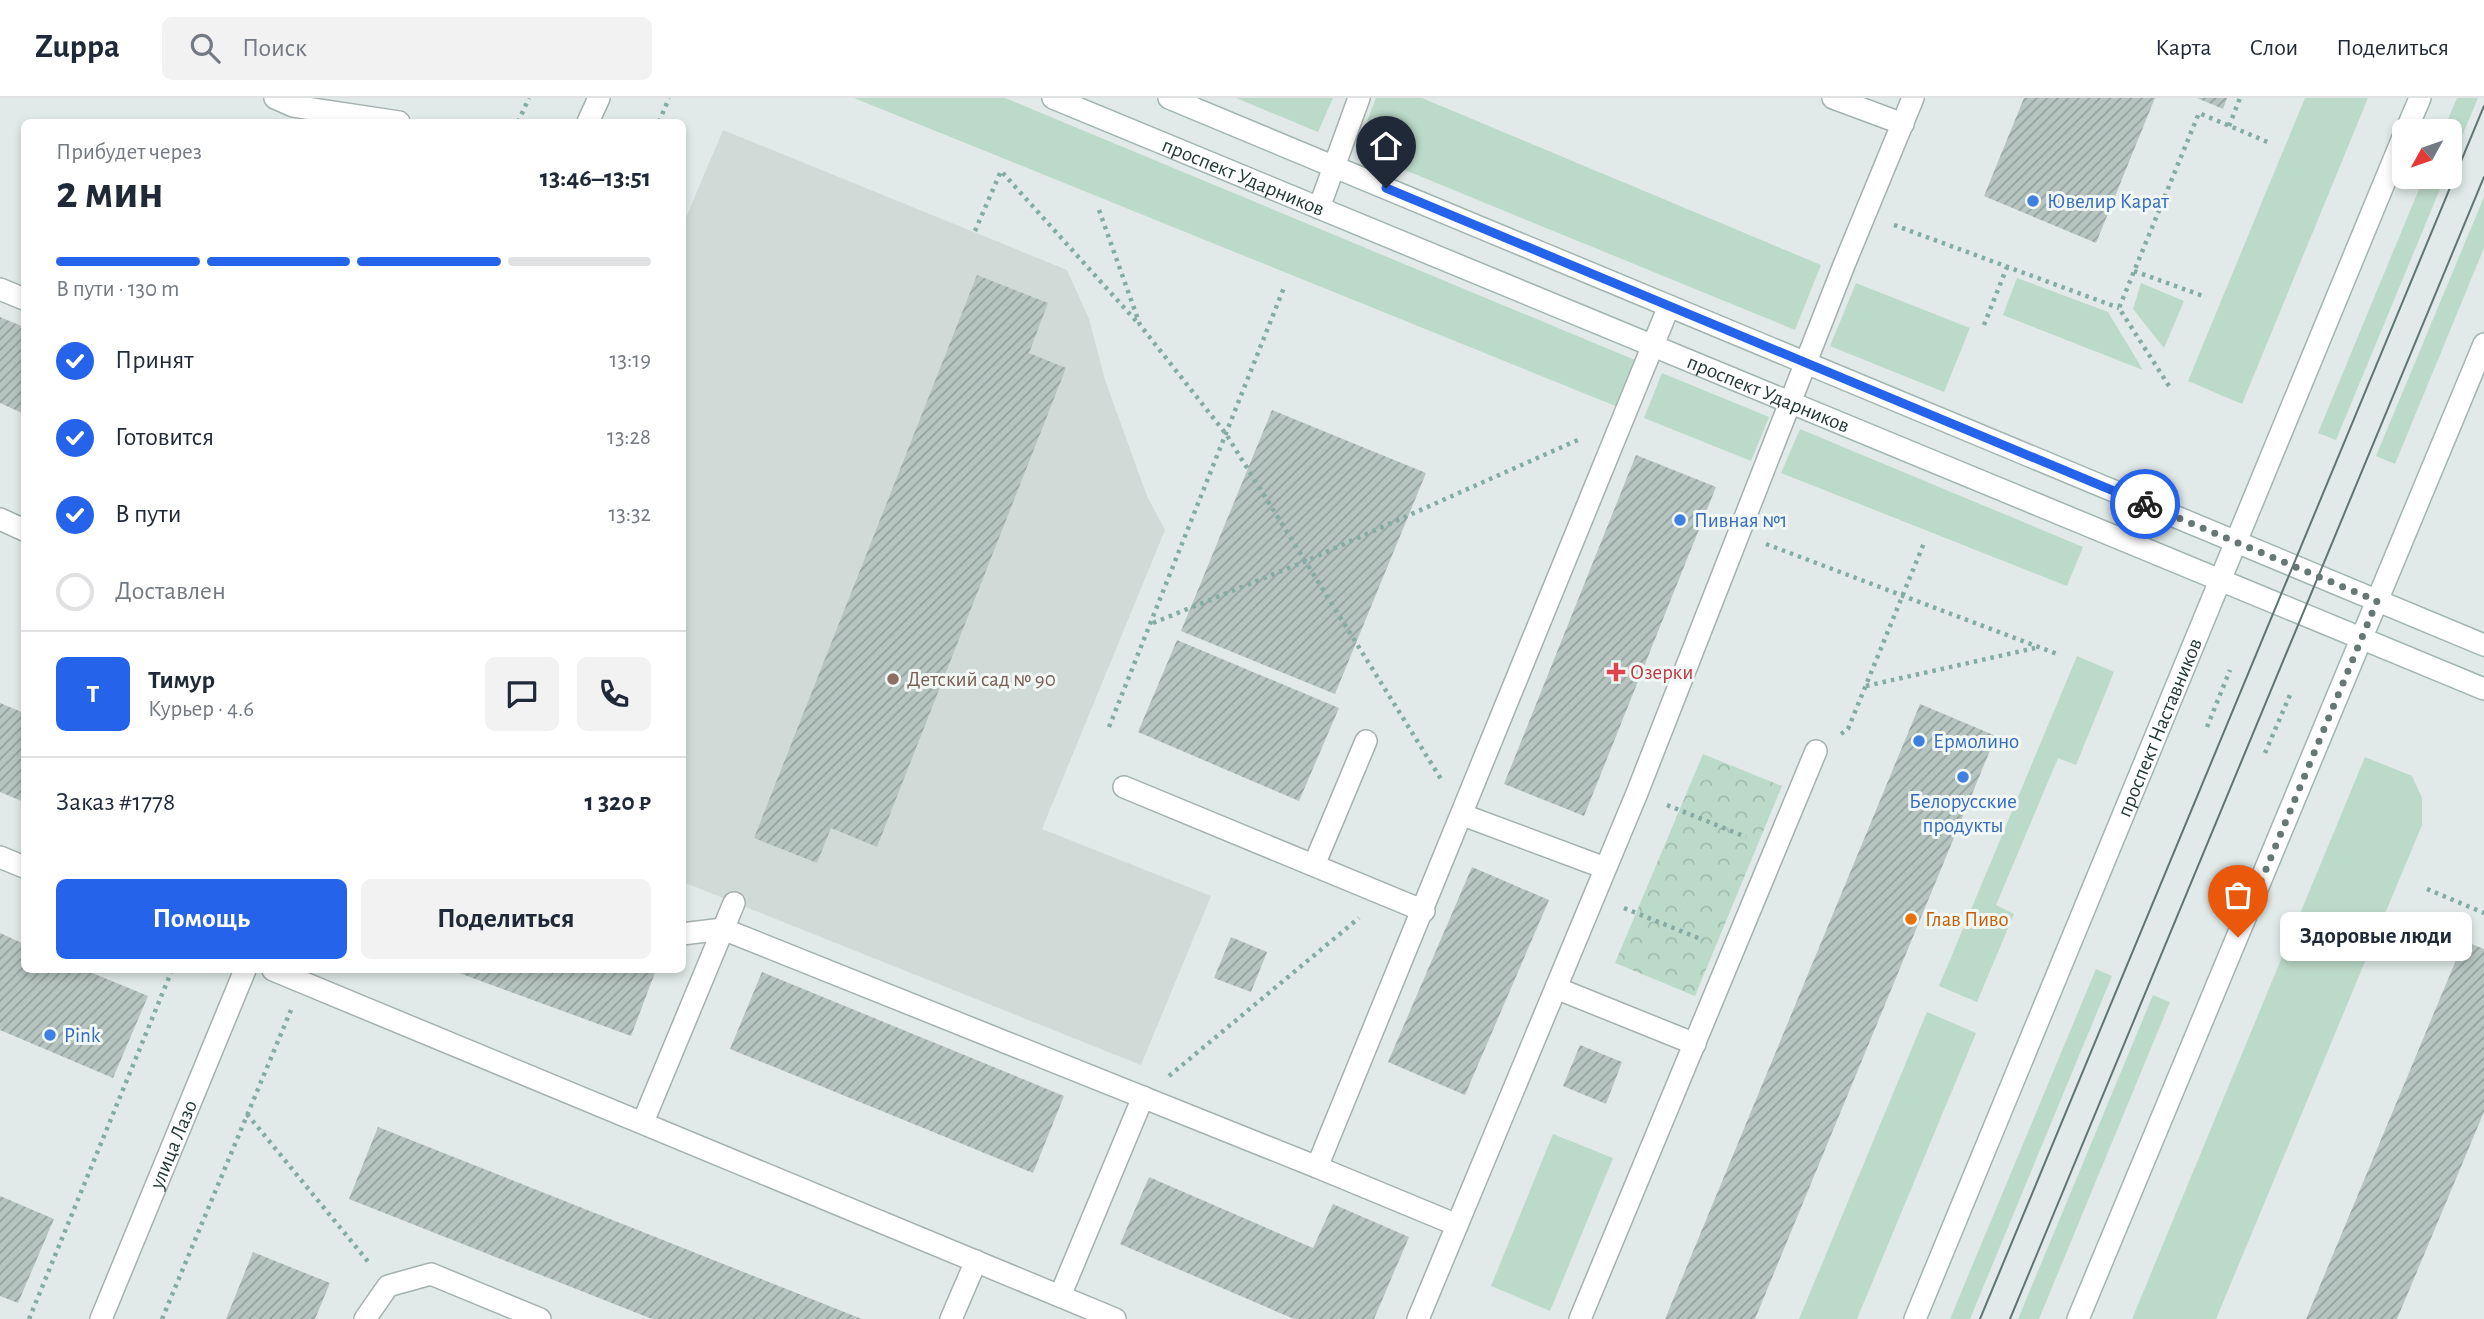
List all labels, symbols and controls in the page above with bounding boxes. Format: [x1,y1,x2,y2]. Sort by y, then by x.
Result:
search box [162,17,652,80]
icon: search [186,29,224,67]
text: Zuppa [35,31,120,64]
text: Поиск [242,35,307,61]
text: Карта [2155,36,2211,60]
text: Слои [2249,36,2298,60]
text: Поделиться [2336,36,2449,60]
pin [1356,116,1416,188]
north arrow [2392,119,2462,189]
map controls [2392,119,2462,189]
icon: home [1367,127,1405,165]
street label: проспект Ударников [1159,134,1328,220]
text: Прибудет через [56,141,202,164]
text: 13:46–13:51 [540,165,651,191]
text: 2 мин [56,170,164,216]
place label: Ювелир Карат [2047,191,2169,212]
marker: Ювелир Карат [2025,193,2041,209]
text: В пути · 130 m [56,278,179,301]
icon: check [56,342,94,380]
text: Принят [115,347,194,373]
text: 13:19 [610,349,651,372]
street label: проспект Ударников [1684,351,1853,437]
icon: check [56,419,94,457]
text: Готовится [115,424,214,450]
text: 13:28 [607,426,651,449]
courier [2110,469,2180,539]
icon: bike [2126,485,2164,523]
icon: check [56,496,94,534]
text: В пути [115,501,181,527]
text: 13:32 [608,503,651,526]
place label: Пивная №1 [1694,510,1788,531]
marker: Пивная №1 [1672,512,1688,528]
text: Доставлен [115,578,226,604]
street label: проспект Наставников [2114,635,2206,820]
button: chat [485,657,559,731]
button: phone [577,657,651,731]
place label: Озерки [1630,662,1693,683]
marker: Озерки [1608,664,1624,680]
text: Тимур [148,667,215,693]
place label: Детский сад № 90 [907,669,1056,690]
marker: Детский сад № 90 [885,671,901,687]
text: Т [87,681,99,707]
text: Курьер · 4.6 [148,698,254,721]
place label: Ермолино [1933,731,2019,752]
marker: Ермолино [1911,733,1927,749]
marker: Белорусские продукты [1955,769,1971,785]
text: Заказ #1778 [56,789,175,815]
text: 1 320 ₽ [585,789,651,815]
place label: Белорусские продукты [1909,791,2017,836]
pin [2208,865,2268,937]
icon: bag [2219,876,2257,914]
button: Помощь [56,879,347,959]
button: Поделиться [361,879,651,959]
place label: Глав Пиво [1925,909,2009,930]
marker: Глав Пиво [1903,911,1919,927]
callout: Здоровые люди [2280,912,2472,962]
text: Здоровые люди [2300,925,2452,948]
place label: Pink [64,1025,101,1046]
marker: Pink [42,1027,58,1043]
street label: улица Лазо [146,1097,201,1193]

